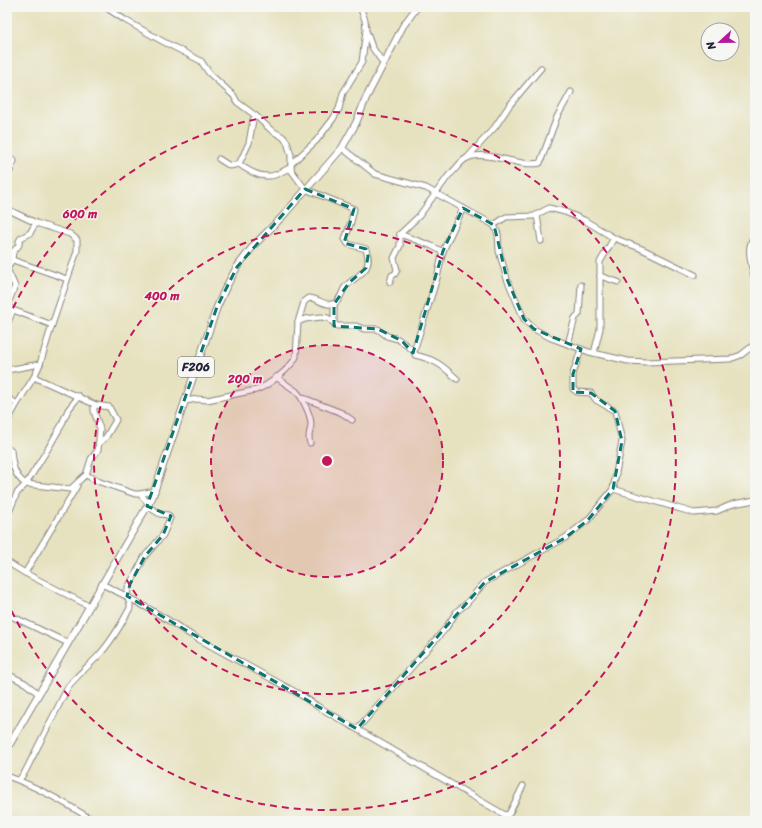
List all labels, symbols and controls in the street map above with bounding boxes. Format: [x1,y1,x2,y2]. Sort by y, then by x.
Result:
north arrow [700,22,740,62]
text: N [701,38,722,54]
text: 600 m [62,203,98,225]
text: 400 m [143,285,180,307]
road number: F206 [178,357,214,377]
text: 200 m [227,368,263,390]
centre of rings [320,454,334,468]

